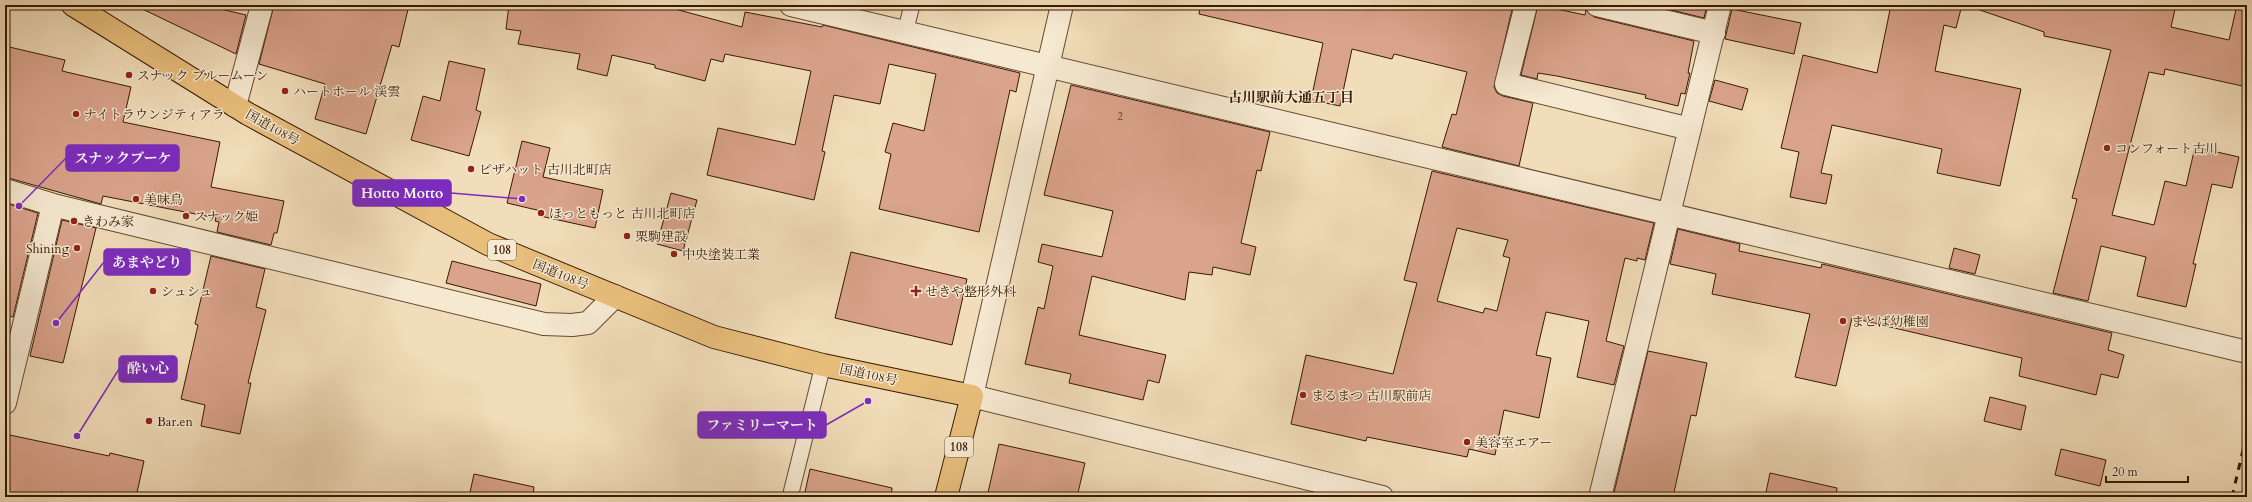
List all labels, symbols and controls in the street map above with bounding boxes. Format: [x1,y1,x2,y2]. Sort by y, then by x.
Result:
place label: スナック ブルームーン [137,67,269,85]
marker: スナック ブルームーン [124,70,134,80]
place label: ハートホール 渓雲 [293,83,400,101]
marker: ハートホール 渓雲 [280,86,290,96]
district label: 古川駅前大通五丁目 [1228,88,1354,107]
place label: ナイトラウンジティアラ [84,106,225,124]
street label: 国道108号 [242,106,303,150]
marker: ナイトラウンジティアラ [71,109,81,119]
house number: 2 [1117,109,1123,124]
place label: コンフォート古川 [2115,140,2218,158]
marker: コンフォート古川 [2102,143,2112,153]
callout: スナックブーケ [66,145,179,171]
text: スナックブーケ [74,149,172,168]
place label: ピザハット 古川北町店 [479,161,612,179]
marker: ピザハット 古川北町店 [466,164,476,174]
callout: Hotto Motto [353,180,451,206]
text: Hotto Motto [361,184,443,203]
place label: 美味鳥 [144,191,183,209]
marker: 美味鳥 [131,194,141,204]
place label: ほっともっと 古川北町店 [549,205,696,223]
place label: スナック姫 [194,208,258,226]
marker: ほっともっと 古川北町店 [536,208,546,218]
marker: スナック姫 [181,211,191,221]
place label: きわみ家 [82,213,134,231]
marker: きわみ家 [69,216,79,226]
place label: 栗駒建設 [635,228,687,246]
marker: 栗駒建設 [622,231,632,241]
place label: Shining [26,240,70,258]
road number: 108 [488,240,516,260]
marker: Shining [72,243,82,253]
place label: 中央塗装工業 [682,246,760,264]
callout: あまやどり [104,249,190,275]
marker: 中央塗装工業 [669,249,679,259]
text: あまやどり [112,253,182,272]
street label: 国道108号 [530,256,591,294]
place label: シュシュ [161,283,212,301]
place label: せきや整形外科 [925,283,1016,301]
marker: せきや整形外科 [910,285,922,297]
marker: シュシュ [148,286,158,296]
place label: まとば幼稚園 [1851,313,1929,331]
marker: まとば幼稚園 [1838,316,1848,326]
callout: 酔い心 [119,356,177,382]
text: 酔い心 [127,359,169,378]
street label: 国道108号 [838,360,900,390]
place label: まるまつ 古川駅前店 [1311,387,1432,405]
marker: まるまつ 古川駅前店 [1298,390,1308,400]
callout: ファミリーマート [698,412,826,438]
place label: Bar.en [157,413,193,431]
marker: Bar.en [144,416,154,426]
text: ファミリーマート [706,416,818,435]
place label: 美容室エアー [1475,434,1553,452]
road number: 108 [945,437,973,457]
marker: 美容室エアー [1462,437,1472,447]
scale bar [2106,458,2188,484]
text: 20 m [2112,464,2139,480]

